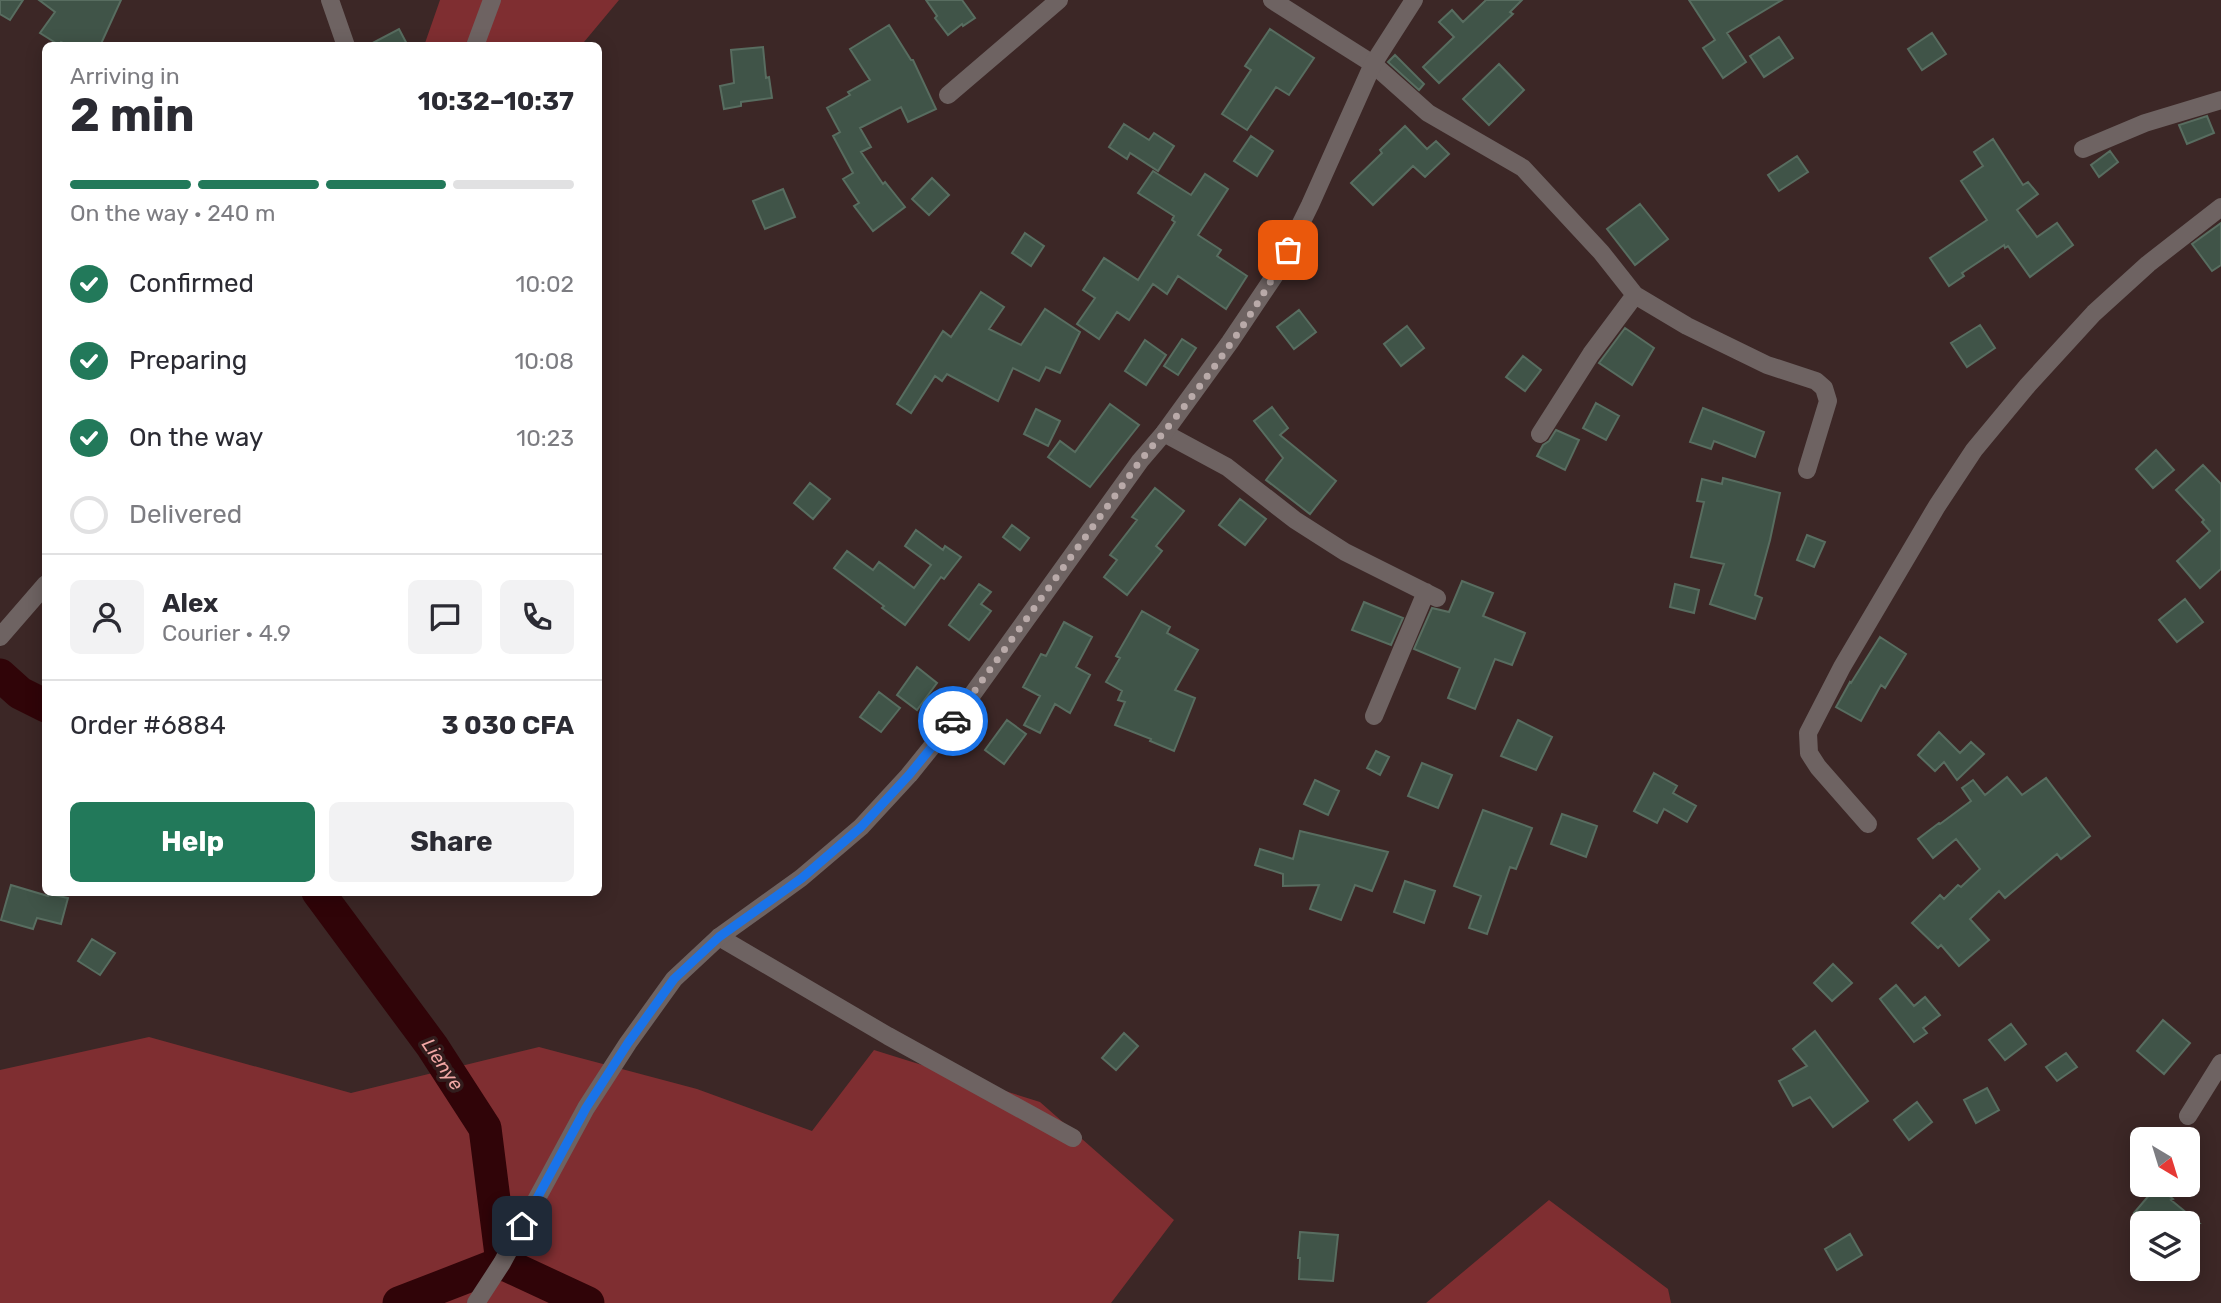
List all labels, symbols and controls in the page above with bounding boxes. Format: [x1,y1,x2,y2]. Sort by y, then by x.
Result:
text: Arriving in [70,62,180,90]
text: 10:32–10:37 [418,86,574,117]
text: 2 min [70,88,195,143]
text: On the way · 240 m [70,199,275,227]
pin [1258,220,1318,280]
icon: bag [1269,231,1307,269]
icon: check [70,265,108,303]
text: Confirmed [129,268,254,299]
text: 10:02 [516,270,574,298]
icon: check [70,342,108,380]
text: Preparing [129,345,247,376]
text: 10:08 [514,347,574,375]
icon: check [70,419,108,457]
text: On the way [129,422,263,453]
text: 10:23 [516,424,574,452]
text: Delivered [129,499,242,530]
button: person [70,580,144,654]
button: chat [408,580,482,654]
button: phone [500,580,574,654]
text: Alex [162,588,218,619]
text: Courier · 4.9 [162,619,291,647]
courier [918,686,988,756]
icon: car [934,702,972,740]
text: Order #6884 [70,710,226,741]
text: 3 030 CFA [441,710,574,741]
button: Help [70,802,315,882]
button: Share [329,802,574,882]
water label: Lienye [417,1034,468,1095]
north arrow [2130,1127,2200,1197]
map controls [2130,1127,2200,1281]
pin [492,1196,552,1256]
icon: home [503,1207,541,1245]
button: layers [2130,1211,2200,1281]

